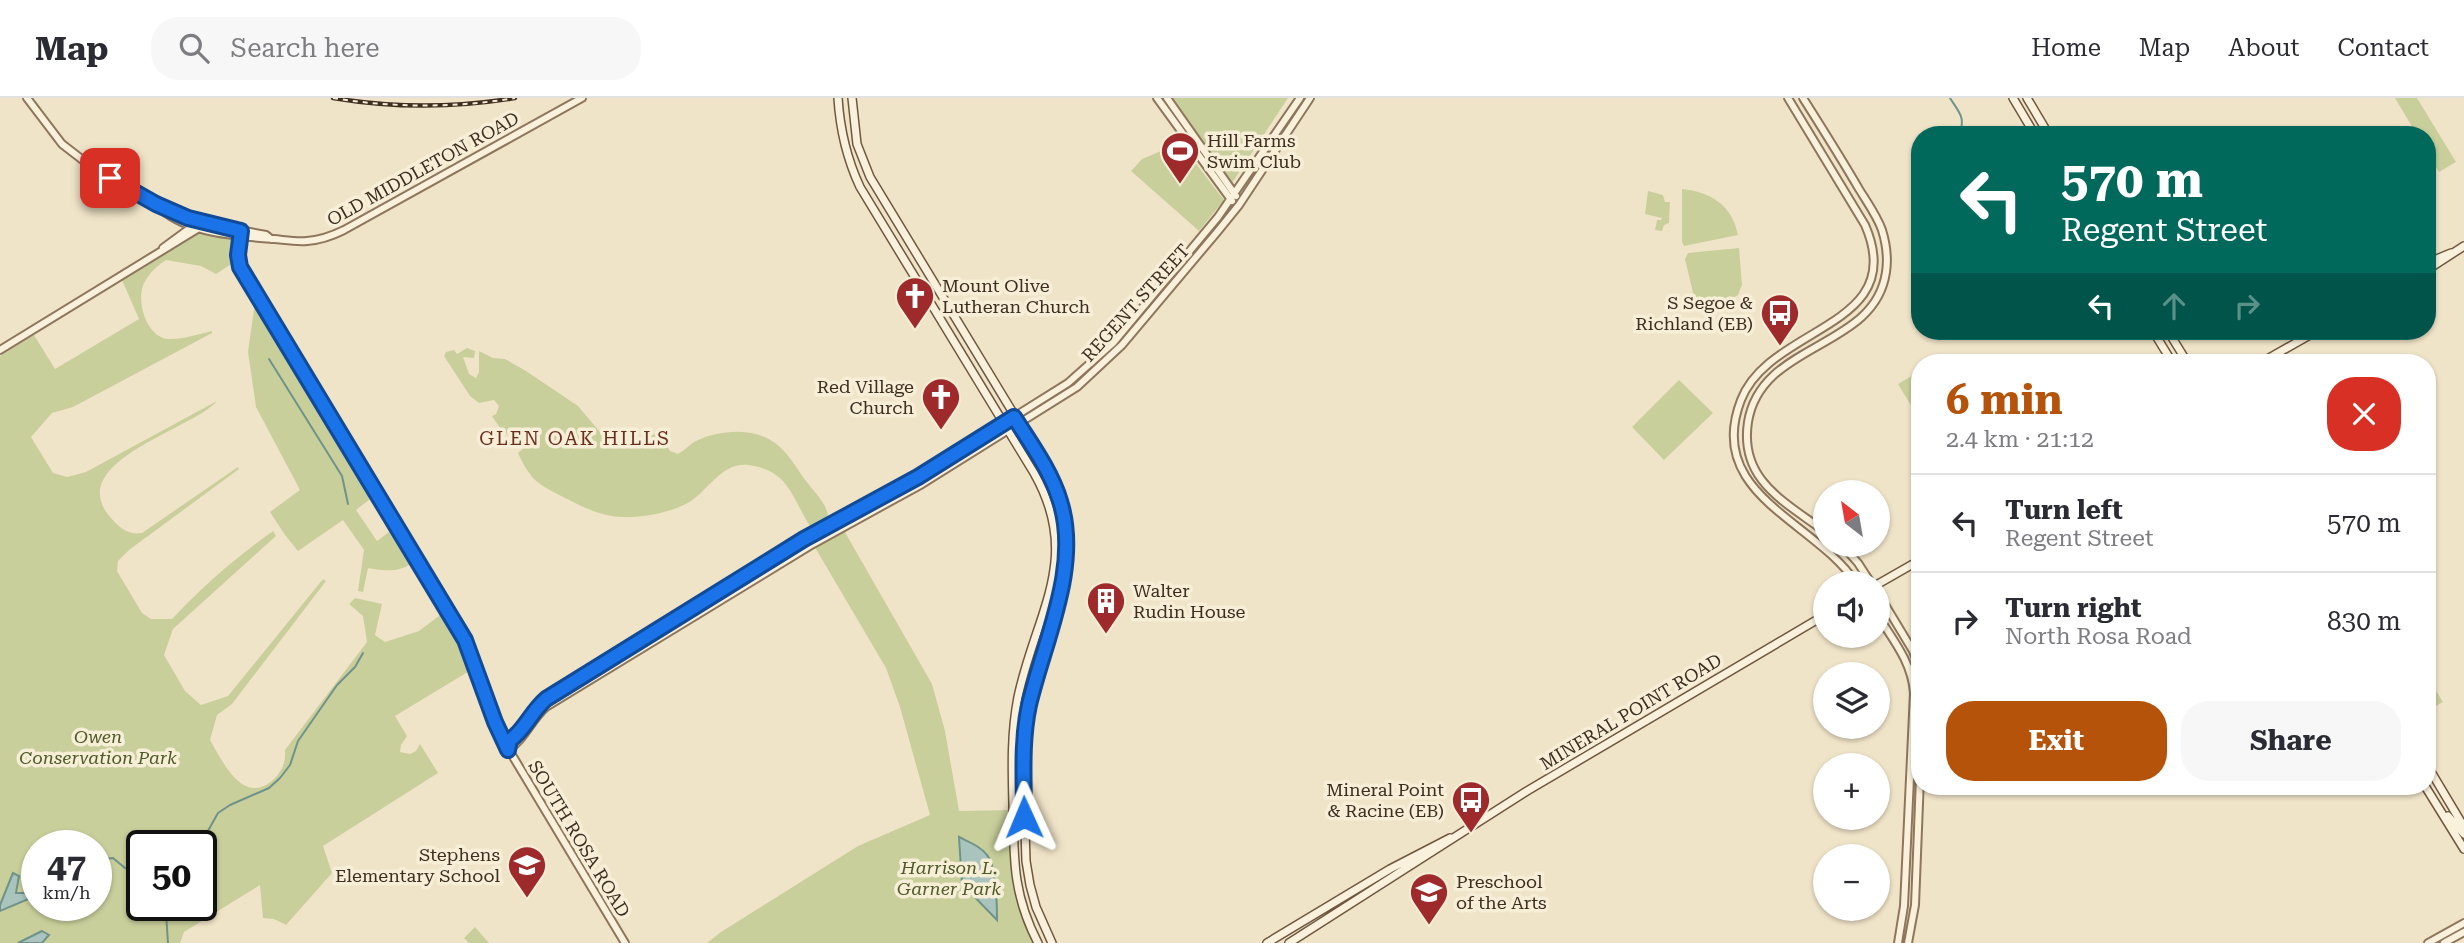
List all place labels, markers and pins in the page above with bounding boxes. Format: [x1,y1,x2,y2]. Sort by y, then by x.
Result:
sports icon: Hill Farms Swim Club [1159,130,1201,185]
place label: Hill Farms Swim Club [1207,130,1301,172]
pin [80,148,140,208]
church icon: Mount Olive Lutheran Church [894,275,936,330]
place label: Mount Olive Lutheran Church [942,275,1091,317]
place label: S Segoe & Richland (EB) [1635,292,1753,334]
bus stop icon: S Segoe & Richland (EB) [1759,292,1801,347]
place label: Red Village Church [817,376,914,418]
church icon: Red Village Church [920,376,962,431]
building icon: Walter Rudin House [1085,580,1127,635]
place label: Walter Rudin House [1133,580,1245,622]
place label: Mineral Point & Racine (EB) [1326,779,1444,821]
bus stop icon: Mineral Point & Racine (EB) [1450,779,1492,834]
place label: Stephens Elementary School [335,844,500,886]
school or university icon: Stephens Elementary School [506,844,548,899]
school or university icon: Preschool of the Arts [1408,871,1450,926]
place label: Preschool of the Arts [1456,871,1547,913]

